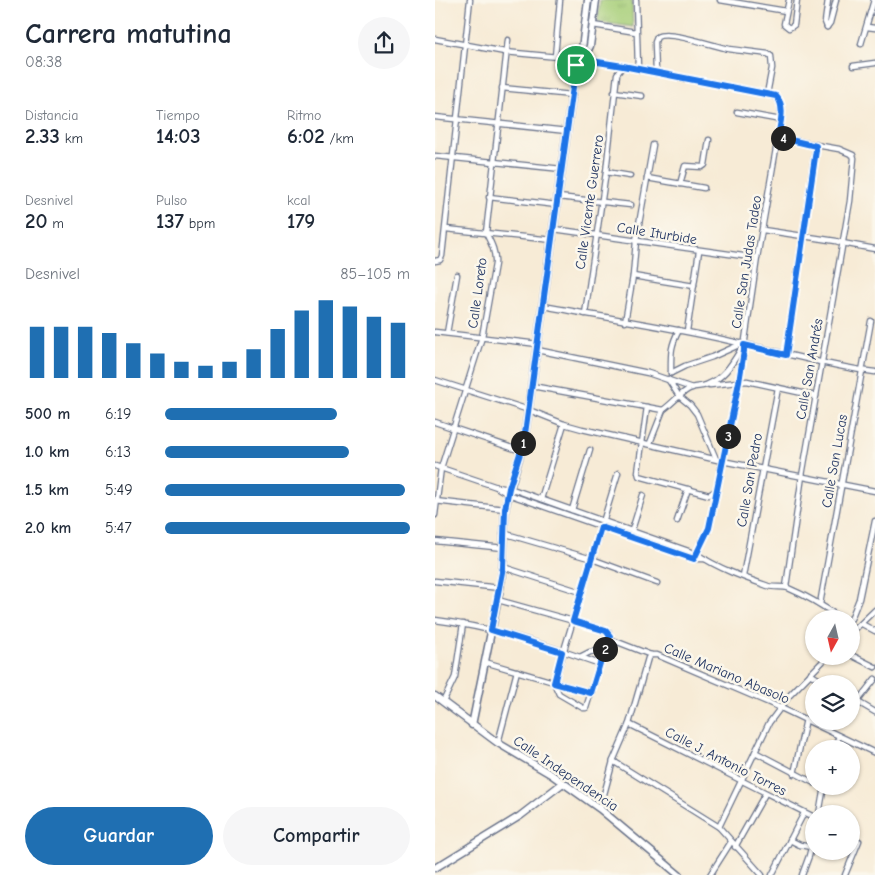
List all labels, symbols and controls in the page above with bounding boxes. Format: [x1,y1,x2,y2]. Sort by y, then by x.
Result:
button: share [358,17,410,69]
text: Carrera matutina [25,18,232,50]
pin [555,44,597,86]
icon: arrive [562,51,590,79]
text: 08:38 [25,53,62,71]
text: Distancia [25,107,79,124]
text: Tiempo [156,107,200,124]
text: Ritmo [287,107,322,124]
text: 2.33 [25,124,60,148]
text: 14:03 [156,124,201,148]
text: 6:02 [287,124,325,148]
pin: 4 [771,126,795,150]
text: km [60,130,83,147]
text: /km [325,130,354,147]
text: 4 [780,130,787,147]
street label: Calle Vicente Guerrero [572,134,607,271]
text: Desnivel [25,192,73,209]
text: Pulso [156,192,187,209]
text: kcal [287,192,311,209]
street label: Calle San Judas Tadeo [728,194,765,330]
text: 20 [25,209,47,233]
text: 137 [156,209,184,233]
text: 179 [287,209,315,233]
text: m [47,215,64,232]
text: bpm [184,215,215,232]
street label: Calle Iturbide [616,219,698,248]
street label: Calle Loreto [464,257,491,329]
text: Desnivel [25,265,80,283]
text: 85–105 m [340,265,410,283]
street label: Calle San Andrés [792,317,827,421]
text: 500 m [25,405,70,423]
text: 6:19 [105,405,131,423]
street label: Calle San Lucas [818,413,851,509]
pin: 3 [715,424,741,448]
text: 3 [725,428,732,445]
pin: 1 [511,430,535,456]
street label: Calle San Pedro [733,432,766,529]
text: 1 [521,435,526,452]
text: 1.0 km [25,443,70,461]
text: 6:13 [105,443,131,461]
text: 1.5 km [25,481,69,499]
text: 5:49 [105,481,133,499]
text: 2.0 km [25,519,71,537]
text: 5:47 [105,519,132,537]
north arrow [805,610,860,665]
map controls [805,610,860,860]
pin: 2 [593,636,617,662]
street label: Calle Mariano Abasolo [661,639,792,708]
text: 2 [602,641,609,658]
button: layers [805,675,860,730]
street label: Calle J. Antonio Torres [662,723,789,799]
street label: Calle Independencia [510,732,621,815]
button: + [805,740,860,795]
button: − [805,805,860,860]
button: Guardar [25,807,213,865]
button: Compartir [223,807,410,865]

